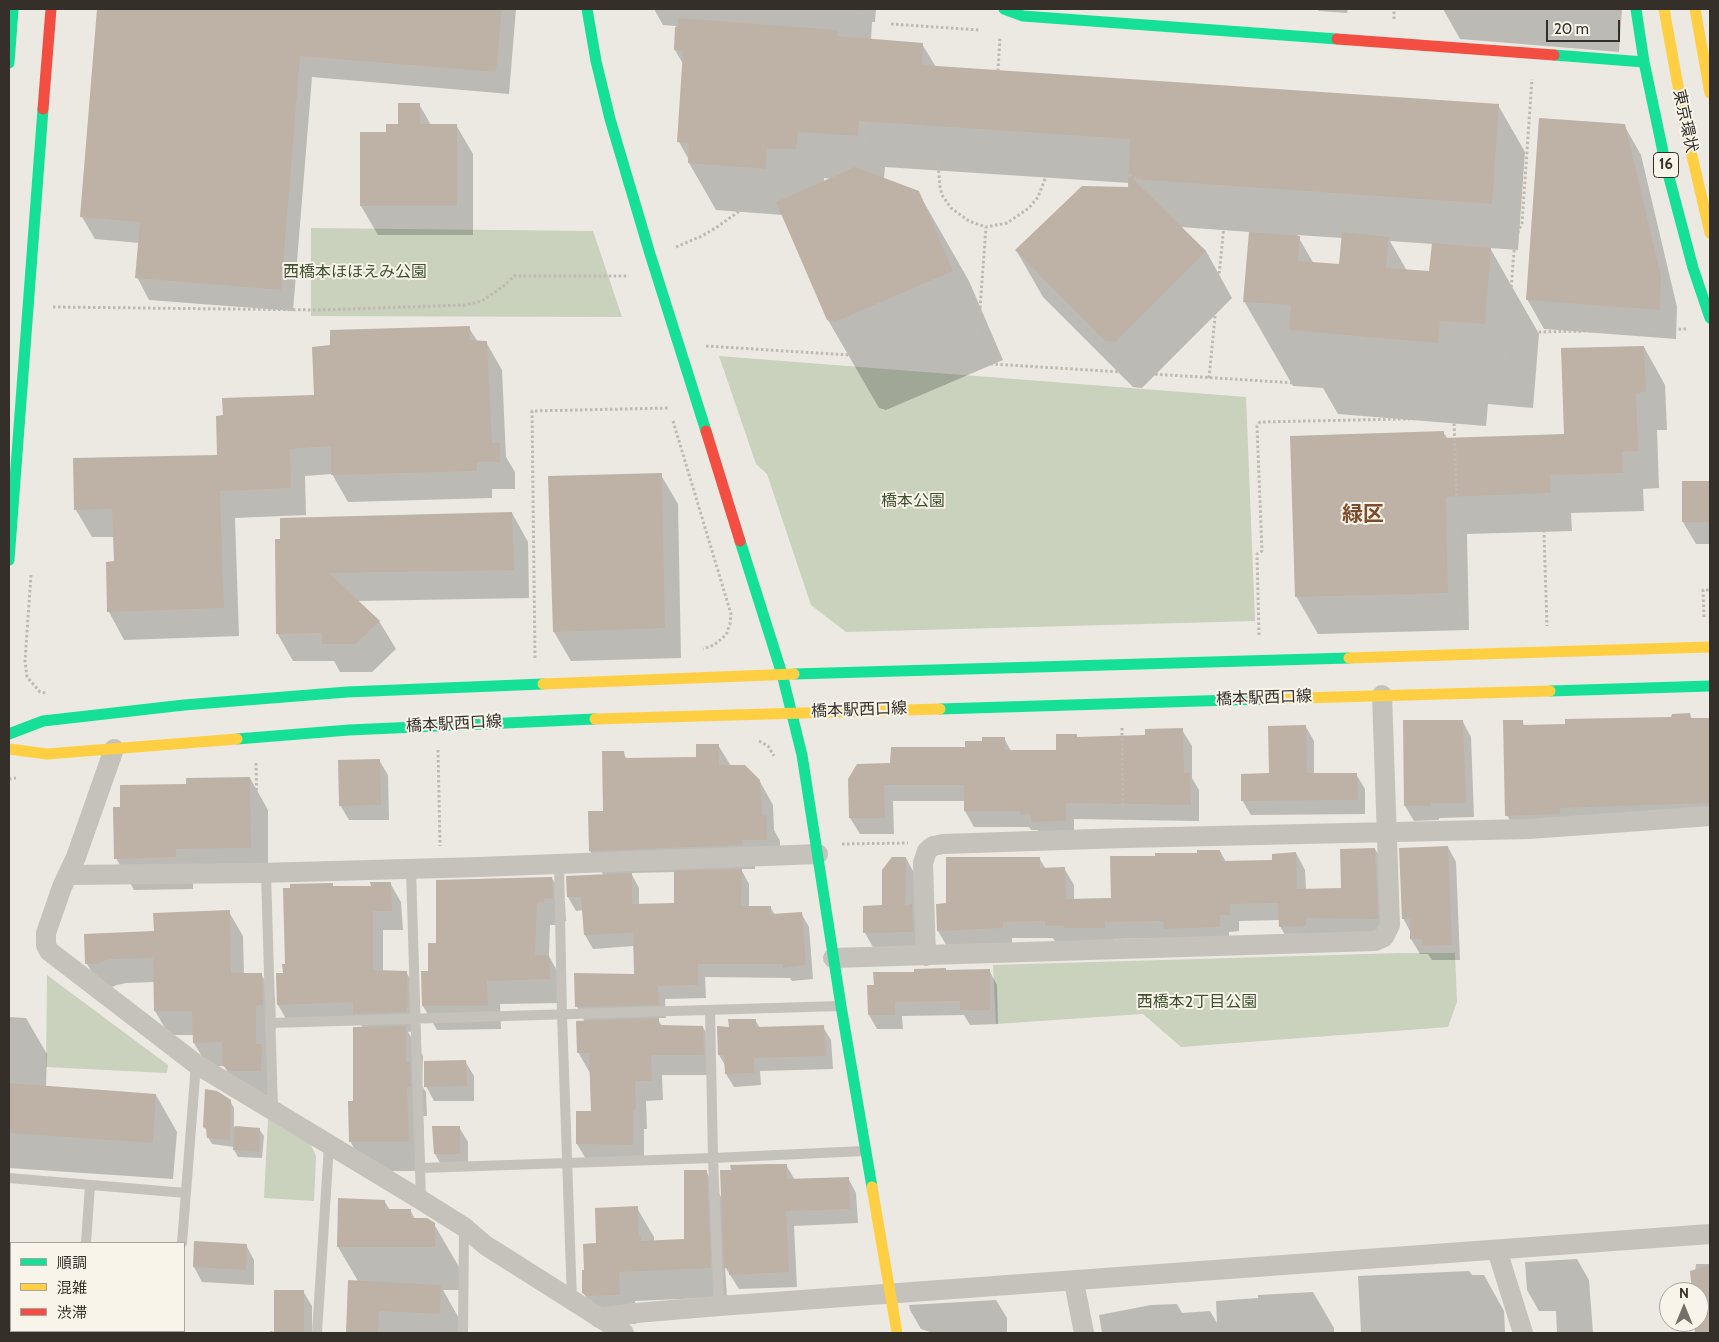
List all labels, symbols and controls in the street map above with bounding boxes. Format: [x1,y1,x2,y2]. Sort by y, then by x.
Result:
scale bar [1549,10,1623,42]
text: 20 m [1554,20,1589,38]
street label: 東京環状 [1669,88,1701,154]
road number: 16 [1654,152,1678,178]
park label: 西橋本ほほえみ公園 [283,262,427,282]
park label: 橋本公園 [881,491,945,511]
district label: 緑区 [1342,502,1384,528]
street label: 橋本駅西口線 [1216,687,1312,709]
street label: 橋本駅西口線 [811,699,907,721]
street label: 橋本駅西口線 [406,712,502,736]
park label: 西橋本2丁目公園 [1137,992,1257,1012]
legend [10,1242,185,1332]
text: 順調 [57,1254,87,1272]
text: 混雑 [57,1279,87,1297]
north arrow [1659,1282,1709,1332]
text: N [1679,1284,1689,1302]
text: 渋滞 [57,1304,87,1322]

